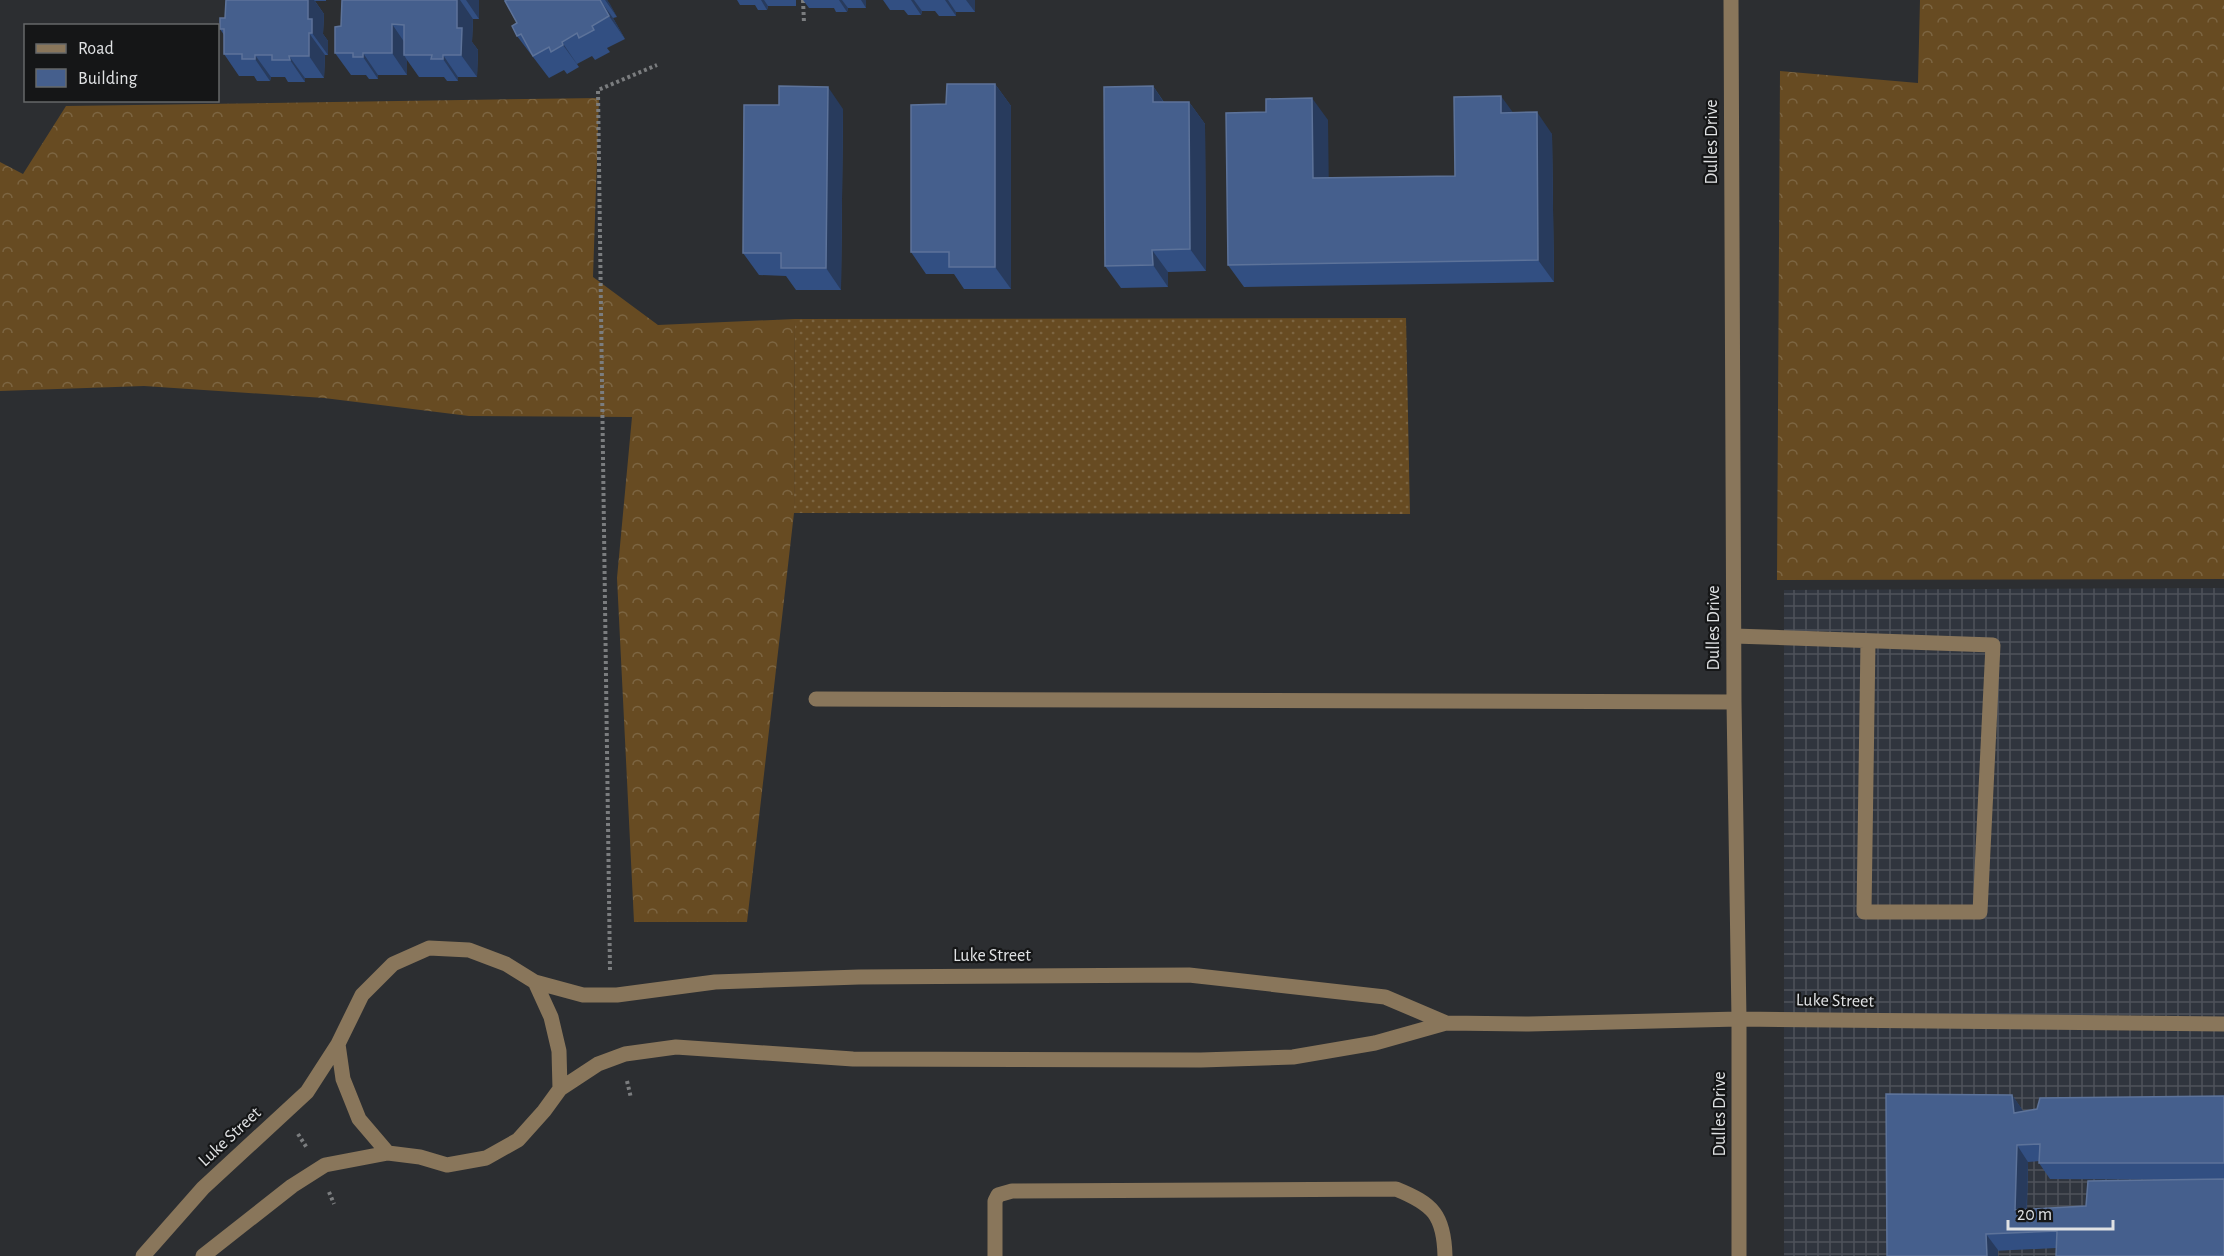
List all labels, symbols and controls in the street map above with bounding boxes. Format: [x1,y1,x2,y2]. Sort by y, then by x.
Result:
legend [24,24,219,102]
text: Road [78,40,114,58]
text: Building [78,70,138,88]
street label: Dulles Drive [1703,99,1721,185]
street label: Dulles Drive [1705,585,1723,671]
street label: Luke Street [953,947,1031,965]
street label: Luke Street [1796,991,1875,1011]
street label: Dulles Drive [1711,1071,1729,1157]
street label: Luke Street [195,1104,265,1170]
scale bar [2008,1193,2113,1231]
text: 20 m [2017,1206,2052,1224]

